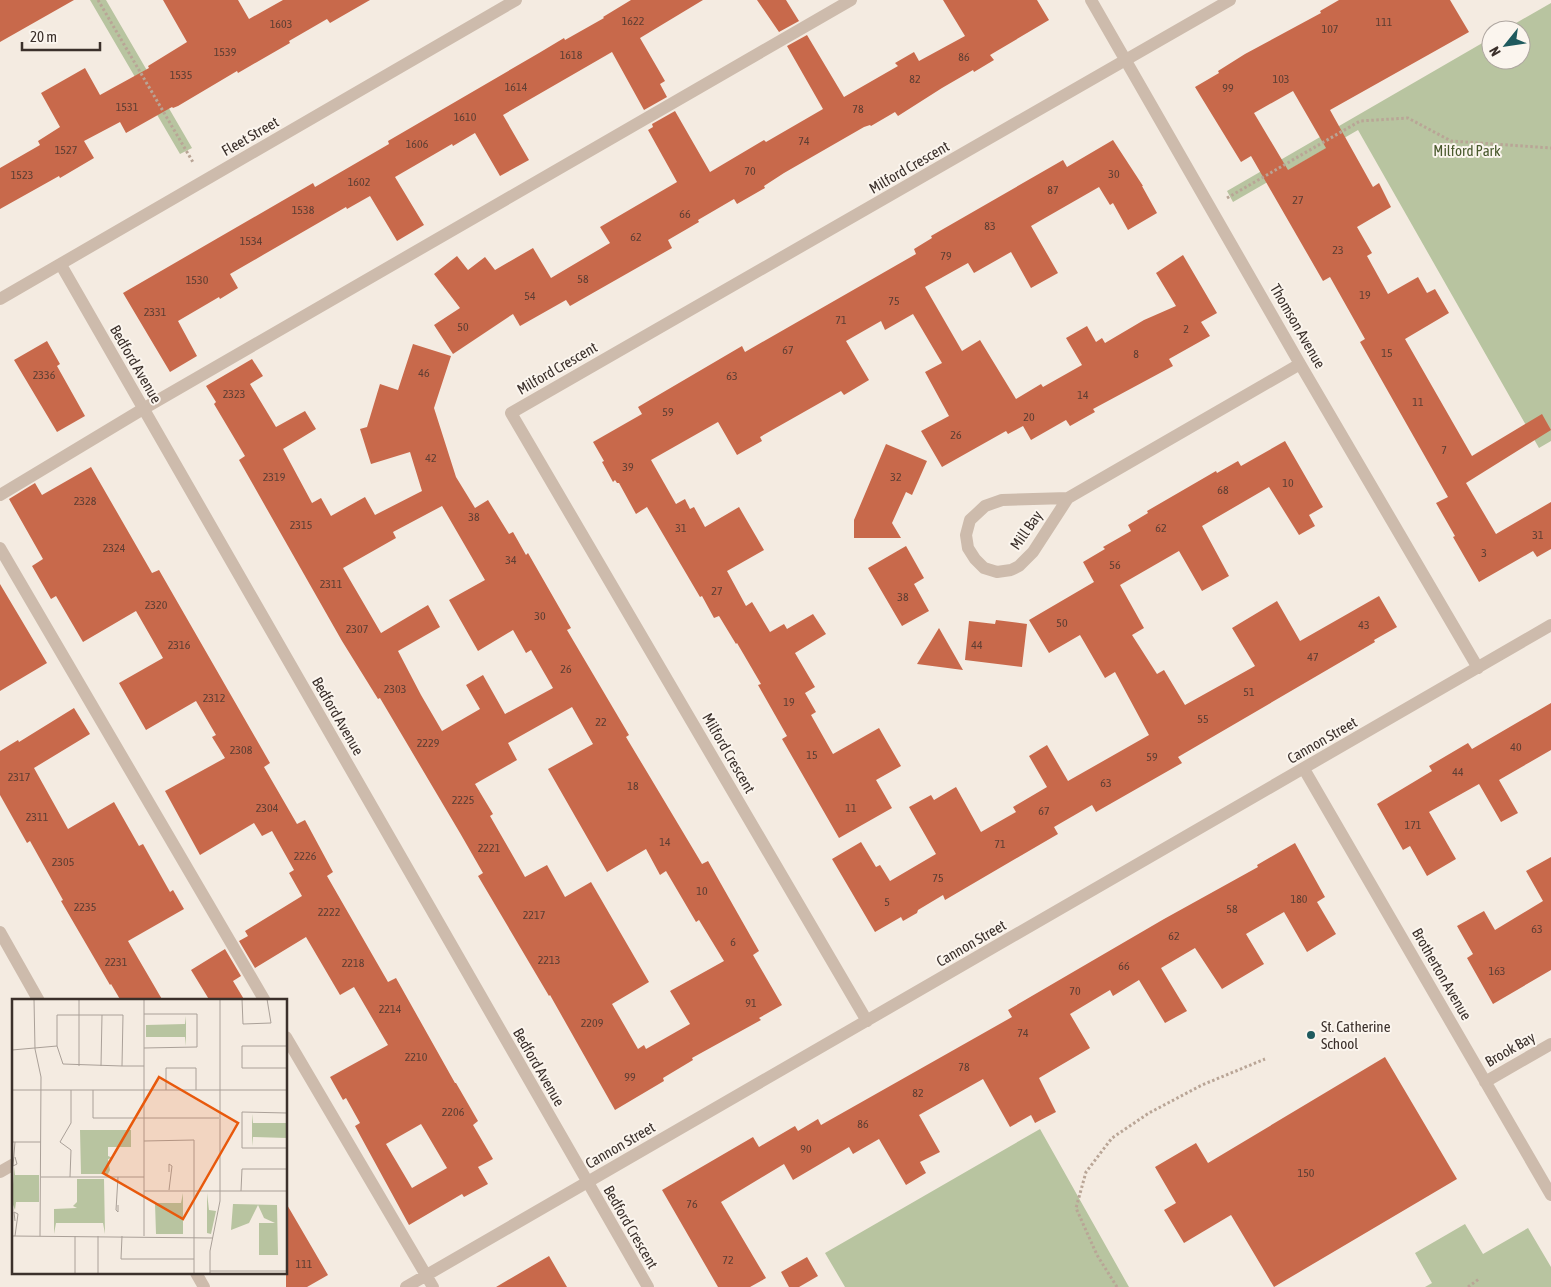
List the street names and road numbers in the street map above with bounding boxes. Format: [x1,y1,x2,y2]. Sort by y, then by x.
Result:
street label: Fleet Street [219,113,281,159]
street label: Milford Crescent [866,137,952,197]
street label: Thomson Avenue [1267,281,1329,371]
street label: Bedford Avenue [107,322,165,406]
street label: Milford Crescent [514,338,600,398]
street label: Mill Bay [1006,507,1046,553]
street label: Bedford Avenue [309,674,367,758]
street label: Milford Crescent [699,710,759,796]
street label: Cannon Street [1284,713,1360,767]
street label: Cannon Street [933,916,1009,970]
street label: Brotherton Avenue [1409,925,1475,1023]
street label: Bedford Avenue [510,1025,568,1109]
street label: Brook Bay [1482,1028,1538,1070]
street label: Cannon Street [582,1118,658,1172]
street label: Bedford Crescent [600,1182,662,1272]

